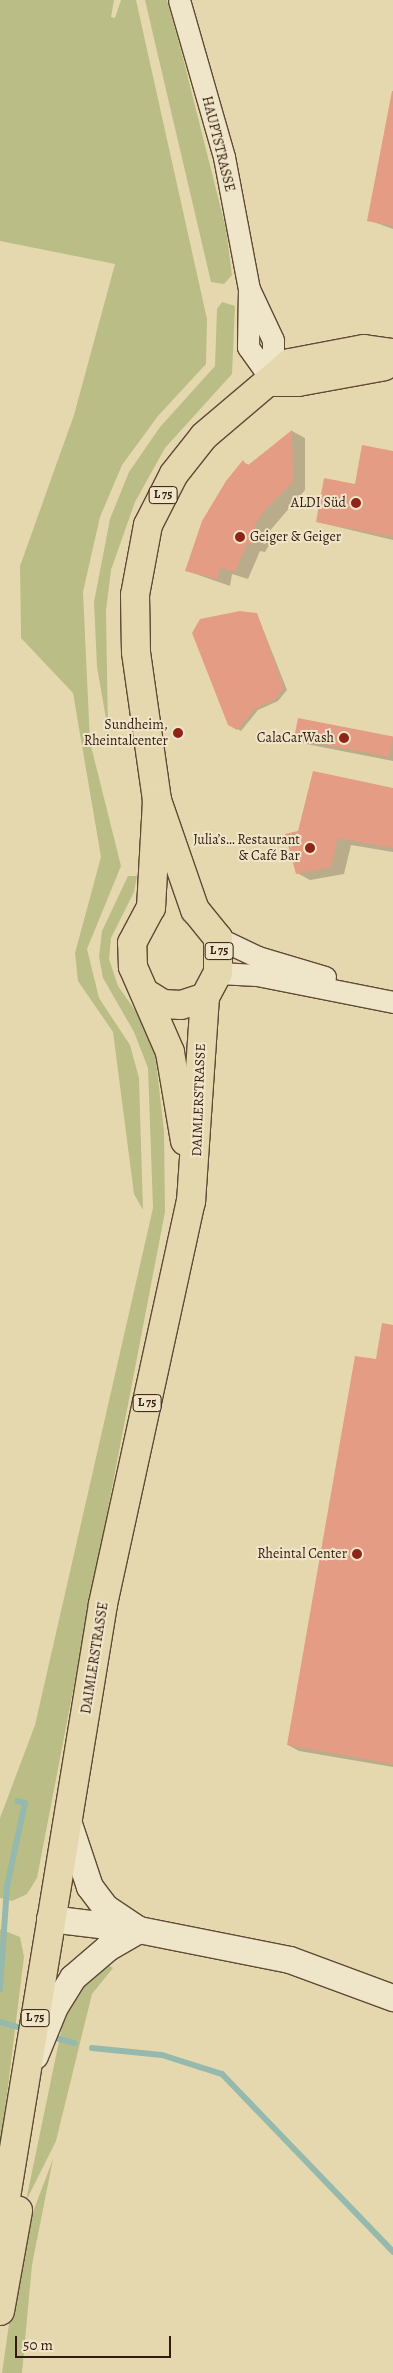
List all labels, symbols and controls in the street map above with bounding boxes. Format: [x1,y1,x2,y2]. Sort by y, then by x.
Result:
street label: HAUPTSTRASSE [198,94,238,194]
road number: L 75 [148,486,178,504]
place label: ALDI Süd [291,495,346,511]
marker: ALDI Süd [350,497,362,509]
place label: Geiger & Geiger [250,529,341,545]
marker: Geiger & Geiger [234,531,246,543]
place label: Sundheim, Rheintalcenter [84,717,168,750]
marker: Sundheim, Rheintalcenter [172,727,184,739]
place label: CalaCarWash [257,730,334,746]
marker: CalaCarWash [338,732,350,744]
place label: Julia’s… Restaurant & Café Bar [193,832,300,864]
marker: Julia’s… Restaurant & Café Bar [304,842,316,854]
road number: L 75 [204,941,234,960]
street label: DAIMLERSTRASSE [189,1043,209,1157]
road number: L 75 [132,1394,162,1412]
place label: Rheintal Center [257,1546,347,1562]
marker: Rheintal Center [351,1548,363,1560]
street label: DAIMLERSTRASSE [78,1601,112,1715]
road number: L 75 [20,2009,50,2028]
scale bar [18,2326,174,2358]
text: 50 m [23,2335,53,2355]

